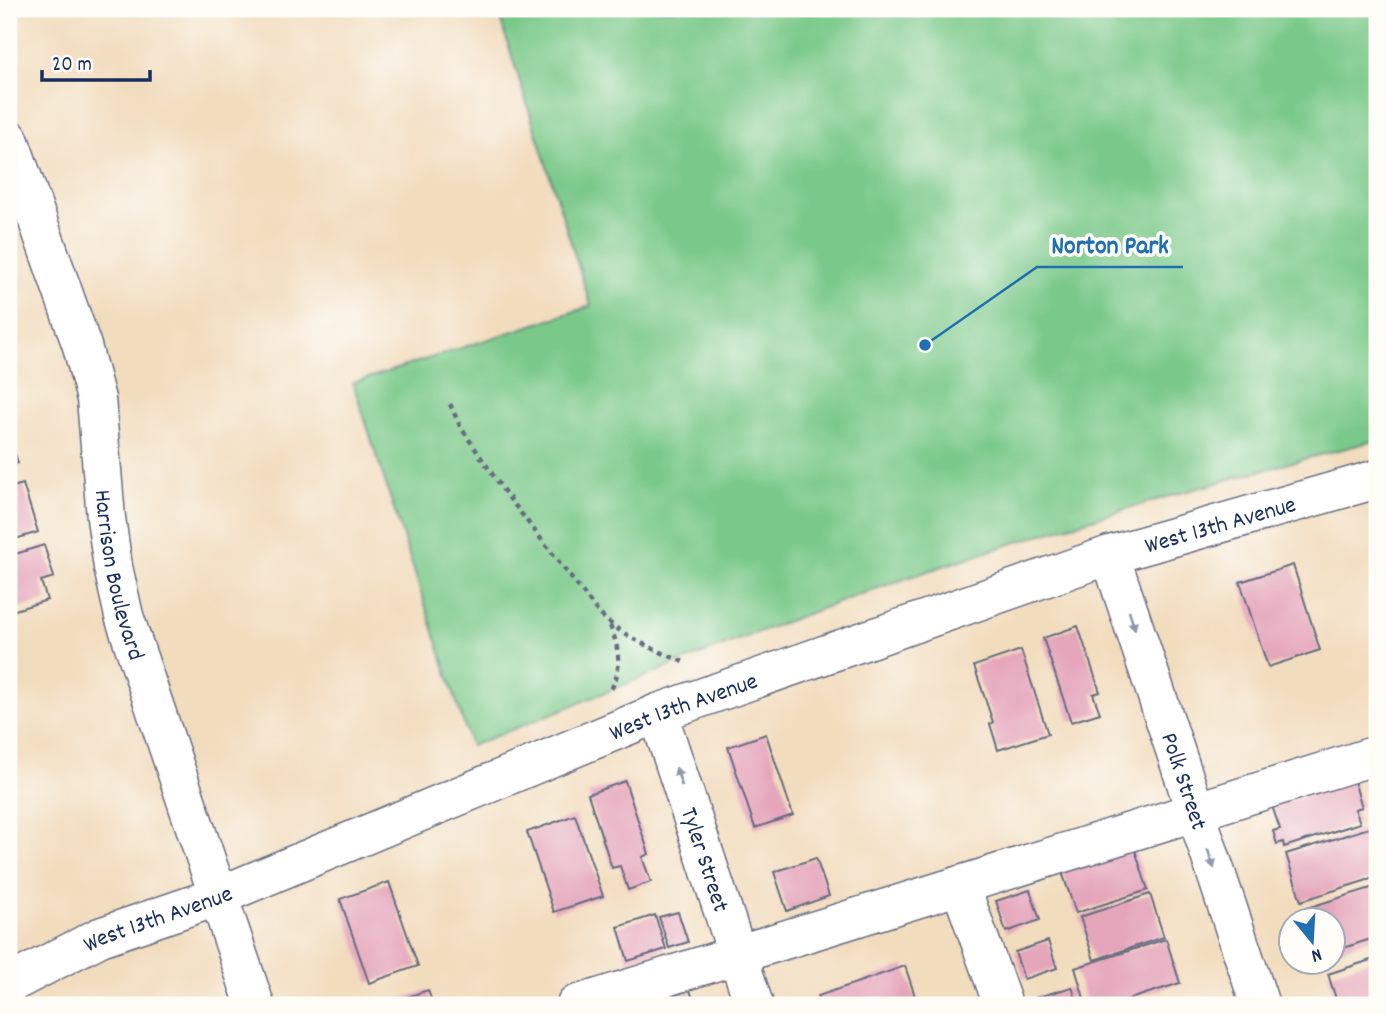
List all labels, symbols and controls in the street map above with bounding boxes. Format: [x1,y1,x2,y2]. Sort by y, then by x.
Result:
scale bar [42,38,150,82]
text: 20 m [52,51,92,81]
callout: Norton Park [1037,220,1183,267]
text: Norton Park [1051,229,1169,266]
street label: Harrison Boulevard [84,489,152,665]
street label: West 13th Avenue [1141,489,1300,564]
one-way arrow [1127,609,1138,630]
street label: West 13th Avenue [605,665,763,751]
street label: Polk Street [1150,728,1215,835]
one-way arrow [673,767,684,788]
street label: Tyler Street [670,803,736,917]
one-way arrow [1207,848,1217,869]
street label: West 13th Avenue [78,878,238,963]
north arrow [1278,906,1348,976]
text: N [1308,940,1325,968]

